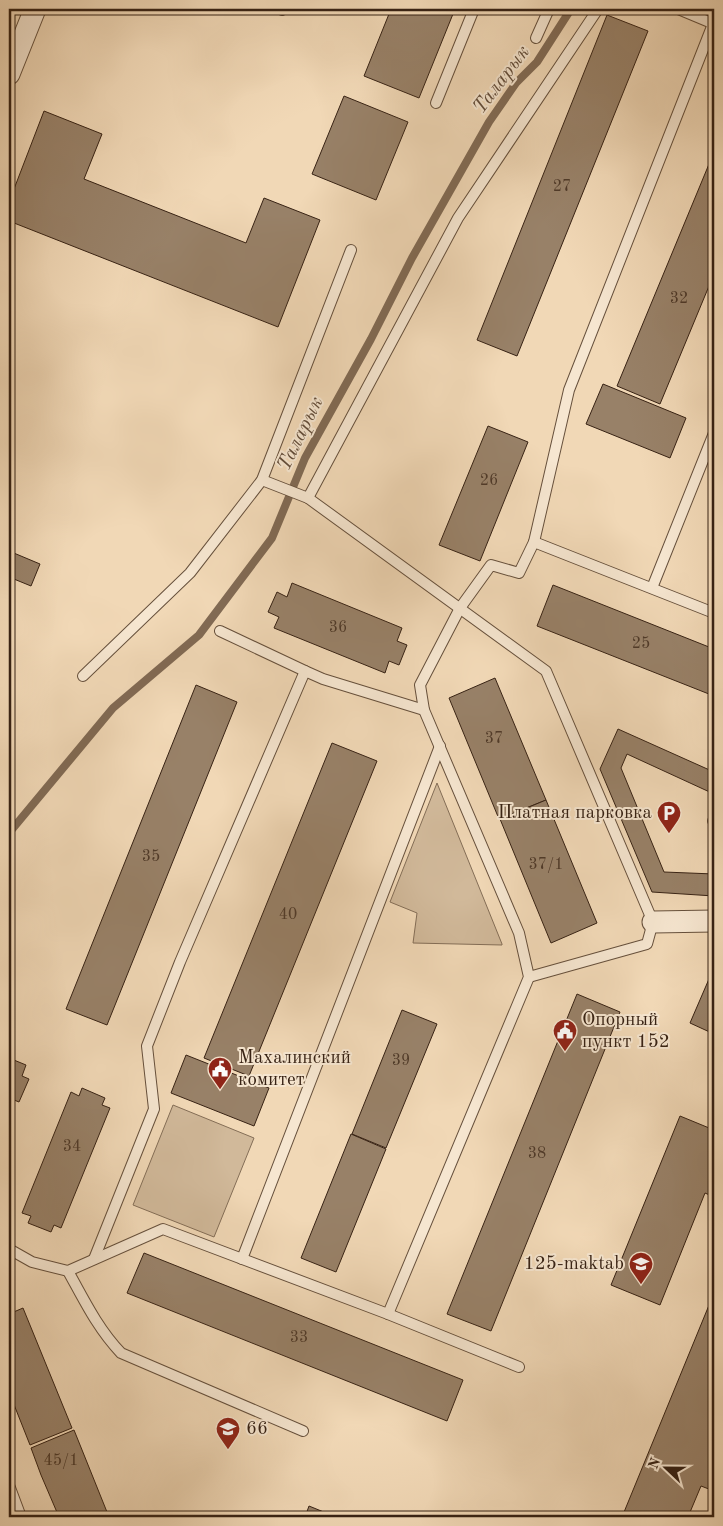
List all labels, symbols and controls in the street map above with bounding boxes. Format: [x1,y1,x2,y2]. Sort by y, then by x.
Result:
water label: Таларык [470,42,534,118]
house number: 27 [553,179,571,195]
house number: 32 [670,291,688,307]
water label: Таларык [275,394,327,474]
house number: 26 [480,473,498,489]
house number: 36 [329,620,347,636]
house number: 25 [632,636,650,652]
house number: 37 [485,731,503,747]
parking icon: Платная парковка [656,800,682,834]
place label: Платная парковка [497,804,653,823]
house number: 35 [142,849,160,865]
house number: 37/1 [528,857,564,873]
house number: 40 [279,907,297,923]
place label: Опорный пункт 152 [582,1011,670,1052]
public building icon: Опорный пункт 152 [552,1018,578,1052]
place label: Махалинский комитет [238,1049,351,1090]
house number: 39 [392,1053,410,1069]
public building icon: Махалинский комитет [207,1056,233,1090]
house number: 34 [63,1139,81,1155]
house number: 38 [528,1146,546,1162]
school or university icon: 125-maktab [628,1251,654,1285]
place label: 125-maktab [524,1255,624,1274]
house number: 33 [290,1330,308,1346]
school or university icon: 66 [215,1416,241,1450]
place label: 66 [246,1420,268,1439]
north arrow [640,1444,690,1494]
house number: 45/1 [43,1453,79,1469]
text: N [646,1456,663,1471]

